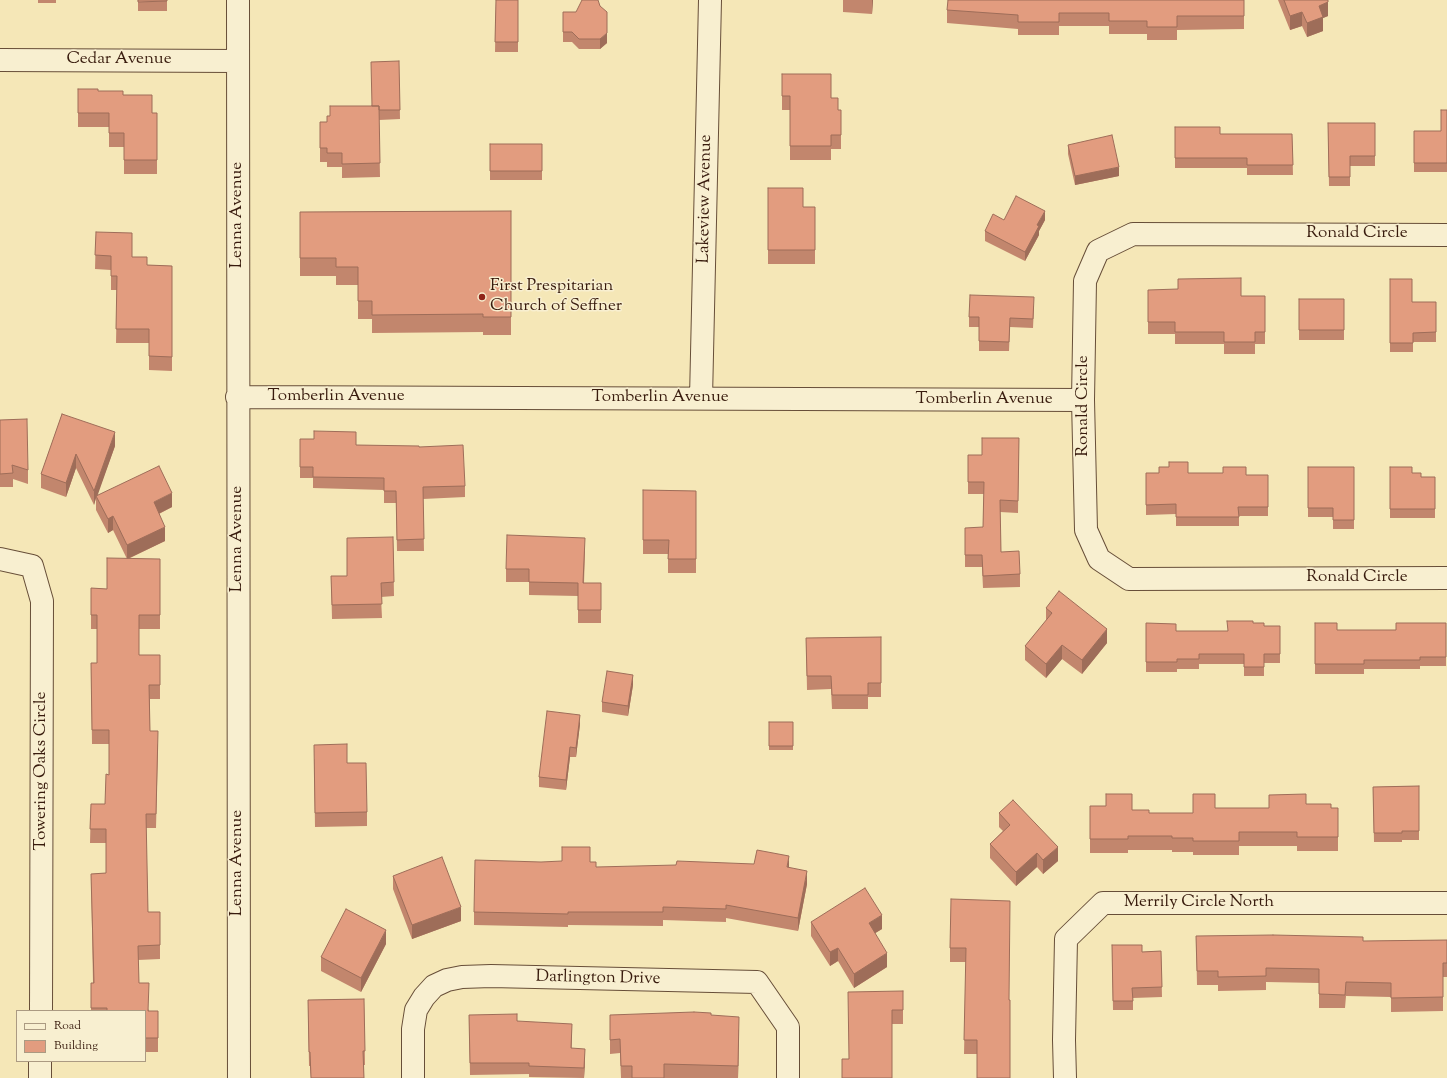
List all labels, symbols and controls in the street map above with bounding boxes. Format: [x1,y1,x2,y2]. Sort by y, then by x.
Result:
street label: Cedar Avenue [66,50,172,70]
street label: Lakeview Avenue [695,134,717,264]
street label: Lenna Avenue [228,162,248,268]
street label: Ronald Circle [1306,224,1408,244]
place label: First Prespitarian Church of Seffner [490,277,622,317]
marker: First Prespitarian Church of Seffner [477,292,487,302]
street label: Ronald Circle [1074,355,1094,457]
street label: Tomberlin Avenue [267,387,405,407]
street label: Tomberlin Avenue [591,388,729,408]
street label: Tomberlin Avenue [915,390,1053,410]
street label: Lenna Avenue [228,486,248,592]
street label: Ronald Circle [1306,568,1408,588]
street label: Towering Oaks Circle [32,692,52,850]
street label: Lenna Avenue [228,810,248,916]
street label: Merrily Circle North [1124,893,1274,913]
street label: Darlington Drive [535,968,661,990]
legend [16,1010,146,1062]
text: Road [54,1017,81,1035]
text: Building [54,1037,98,1055]

